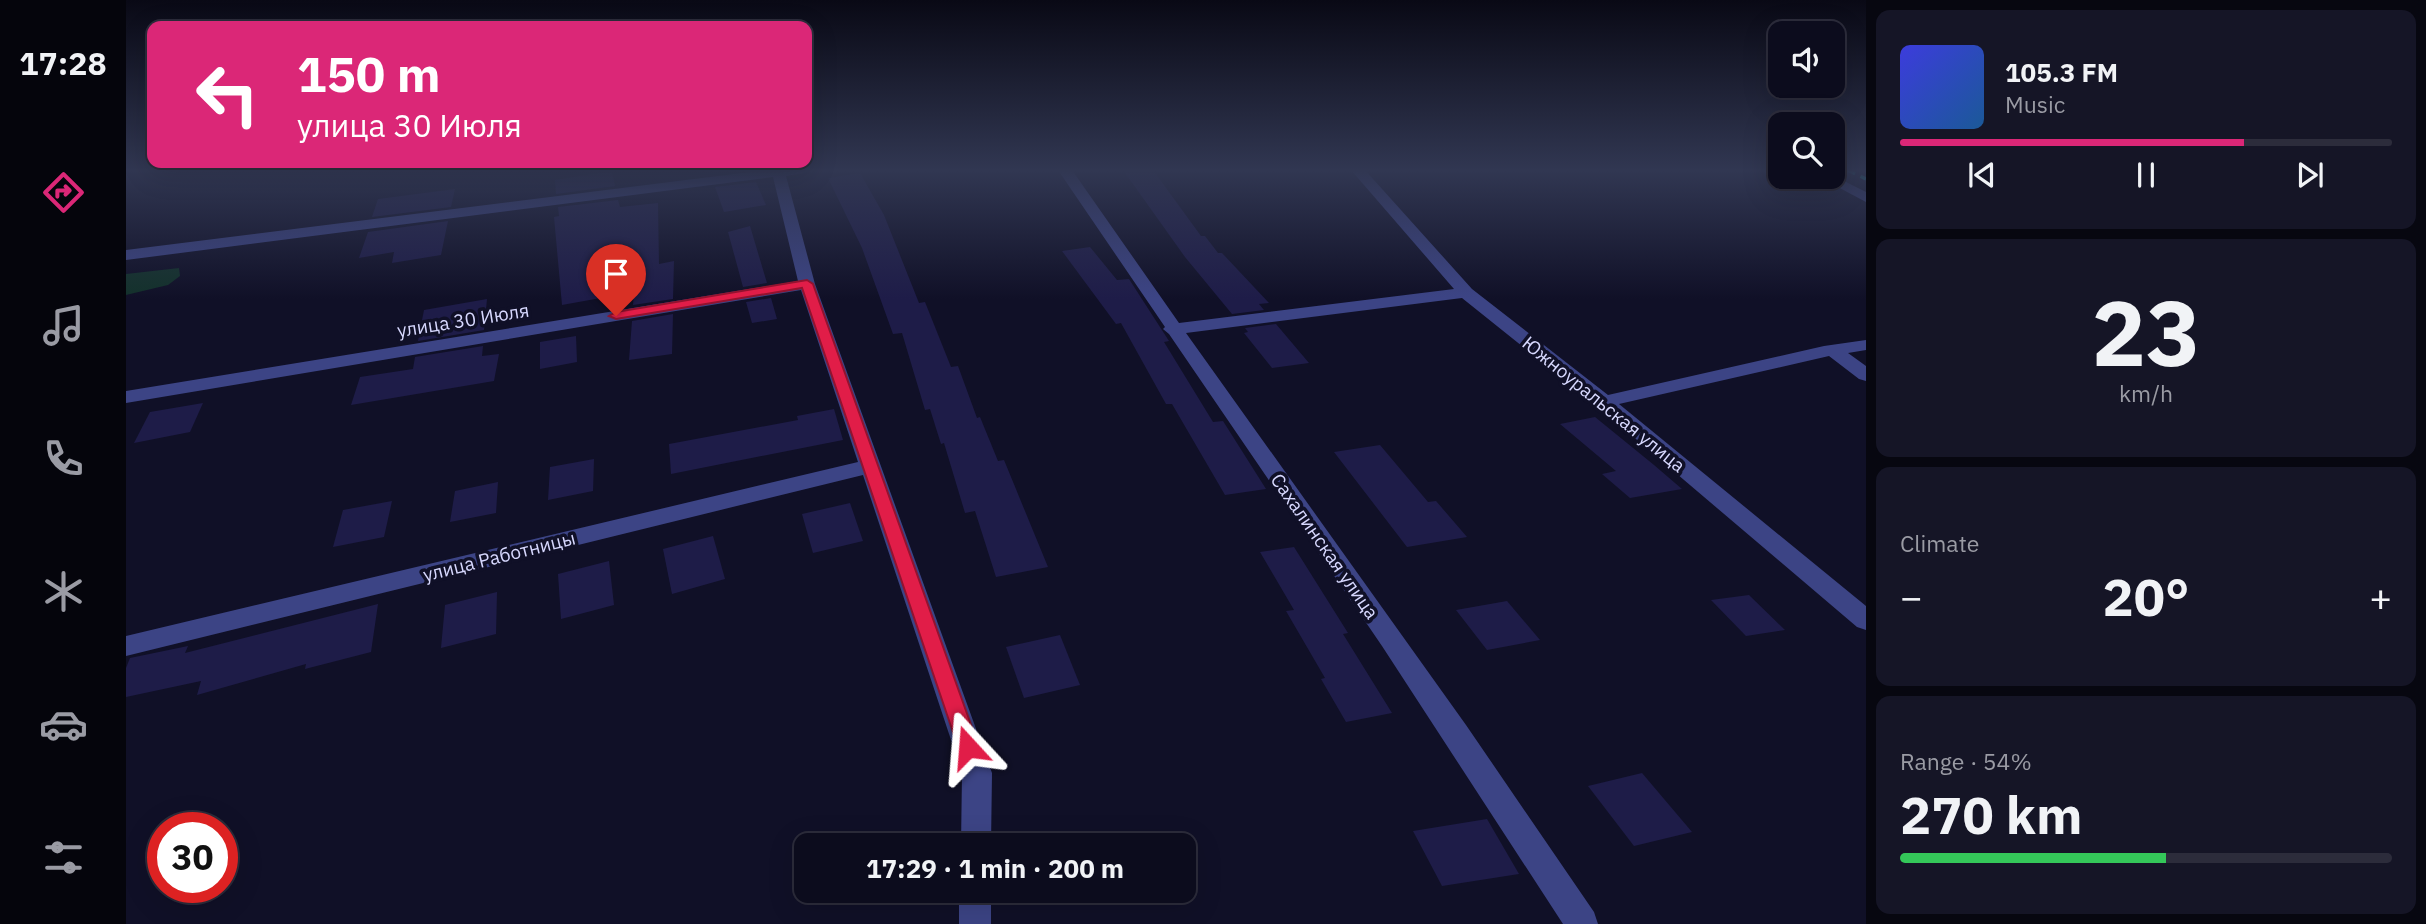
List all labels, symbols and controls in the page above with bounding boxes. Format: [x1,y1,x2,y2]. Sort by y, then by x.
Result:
map controls [1768,21,1845,189]
button: sound [1768,21,1845,98]
text: 17:28 [19,42,107,84]
text: 150 m [297,42,441,105]
icon: left [182,49,273,140]
text: 105.3 FM [2005,55,2118,89]
text: Music [2005,89,2065,119]
text: улица 30 Июля [297,104,522,146]
button: search [1768,112,1845,189]
icon: previous [1963,156,2001,194]
icon: pause [2127,156,2165,194]
icon: next [2291,156,2329,194]
icon: directions [39,168,88,217]
pin [586,244,646,316]
icon: arrive [597,255,635,293]
text: 23 [2091,273,2201,391]
street label: улица 30 Июля [395,298,531,342]
icon: music [39,301,88,350]
street label: Южноуральская улица [1518,331,1690,477]
text: km/h [2119,378,2173,408]
icon: phone [39,434,88,483]
street label: Сахалинская улица [1266,469,1384,623]
street label: улица Работницы [420,525,578,587]
text: Climate [1900,528,1979,558]
text: 20° [2103,563,2189,630]
icon: climate [39,567,88,616]
text: − [1900,572,1923,621]
text: + [2369,572,2392,621]
icon: car [39,700,88,749]
position arrow [931,710,1005,784]
text: Range · 54% [1900,746,2032,776]
text: 270 km [1900,781,2082,848]
speed limit sign: 30 [147,812,238,903]
icon: filters [39,833,88,882]
text: 17:29 · 1 min · 200 m [866,851,1124,885]

